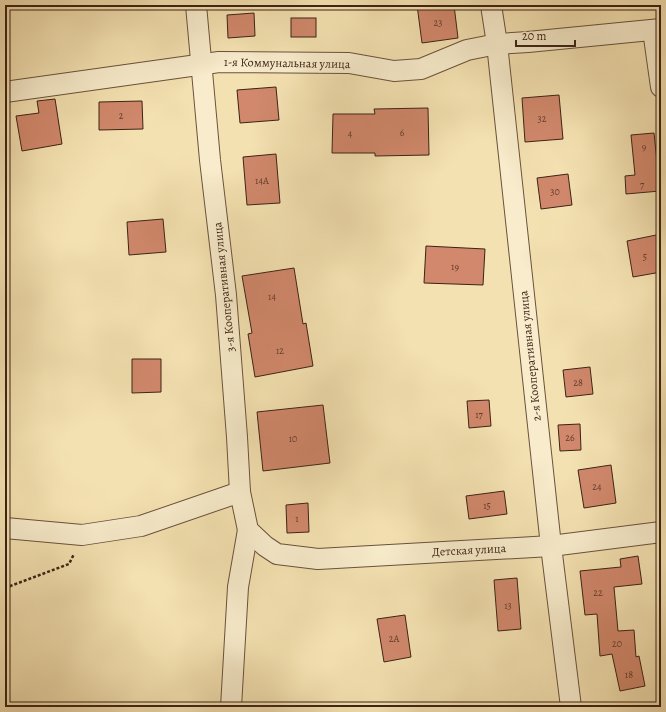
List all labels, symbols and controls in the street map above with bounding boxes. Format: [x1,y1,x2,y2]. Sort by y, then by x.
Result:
house number: 23 [434,16,442,29]
scale bar [516,22,575,48]
text: 20 m [522,28,546,44]
street label: 1-я Коммунальная улица [224,54,351,72]
house number: 2 [119,109,124,122]
house number: 32 [538,112,547,125]
house number: 6 [400,126,405,139]
house number: 4 [348,127,353,140]
house number: 9 [642,140,647,153]
house number: 14А [255,174,269,187]
house number: 7 [640,178,645,191]
house number: 30 [550,185,560,198]
street label: 3-я Кооперативная улица [209,221,239,353]
house number: 5 [643,250,647,263]
house number: 19 [451,260,459,273]
street label: 2-я Кооперативная улица [515,289,545,422]
house number: 14 [268,290,276,303]
house number: 12 [276,344,284,357]
house number: 28 [573,376,583,389]
house number: 17 [475,408,484,421]
house number: 26 [565,431,575,444]
house number: 10 [289,432,297,445]
house number: 24 [592,480,602,493]
house number: 15 [483,499,491,512]
house number: 1 [295,512,299,525]
street label: Детская улица [432,540,507,560]
house number: 22 [593,586,603,599]
house number: 13 [504,599,512,612]
house number: 2А [389,632,399,645]
house number: 20 [612,637,622,650]
house number: 18 [625,668,633,681]

